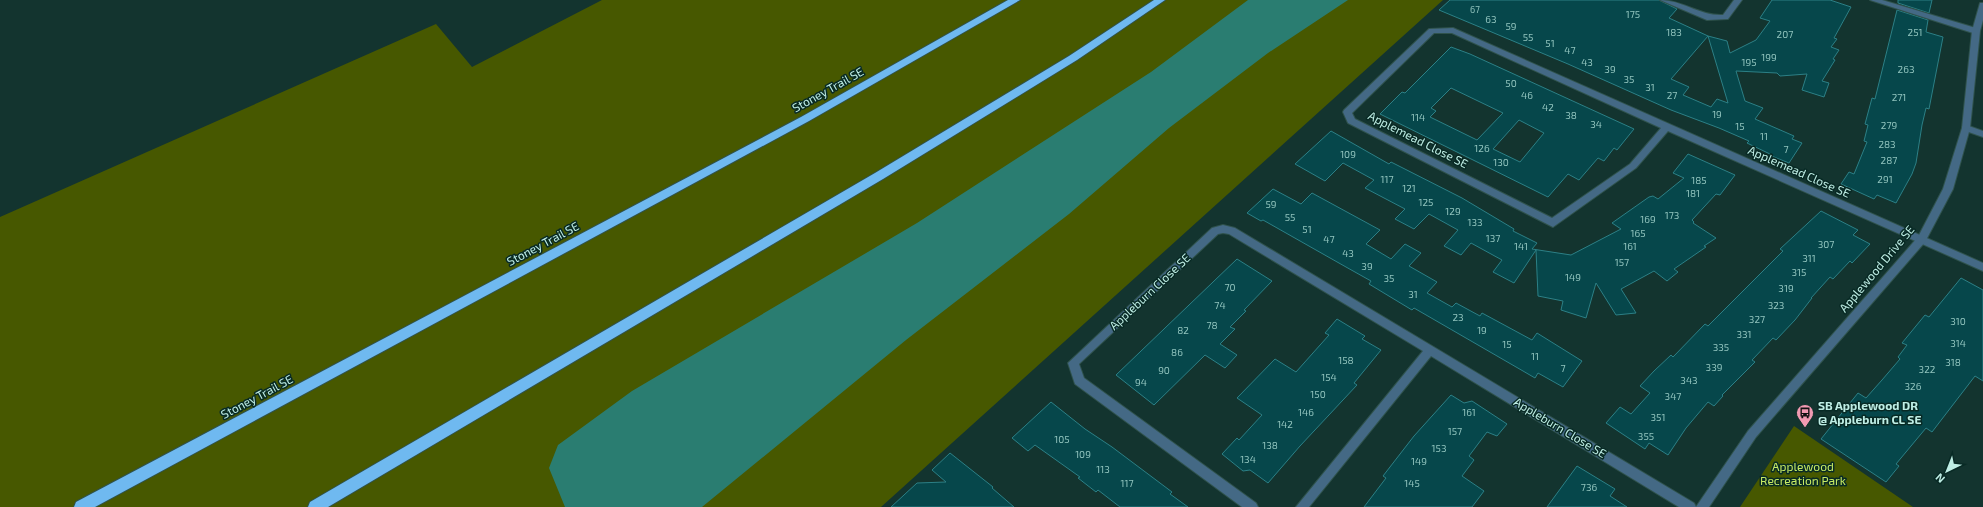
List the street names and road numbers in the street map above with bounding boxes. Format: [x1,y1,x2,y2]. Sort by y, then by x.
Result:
street label: Stoney Trail SE [789,64,866,115]
street label: Applemead Close SE [1366,108,1471,171]
street label: Applemead Close SE [1746,142,1853,200]
street label: Stoney Trail SE [504,218,581,268]
street label: Applewood Drive SE [1836,222,1917,315]
street label: Appleburn Close SE [1106,250,1193,332]
street label: Stoney Trail SE [218,371,295,421]
street label: Appleburn Close SE [1512,394,1610,460]

